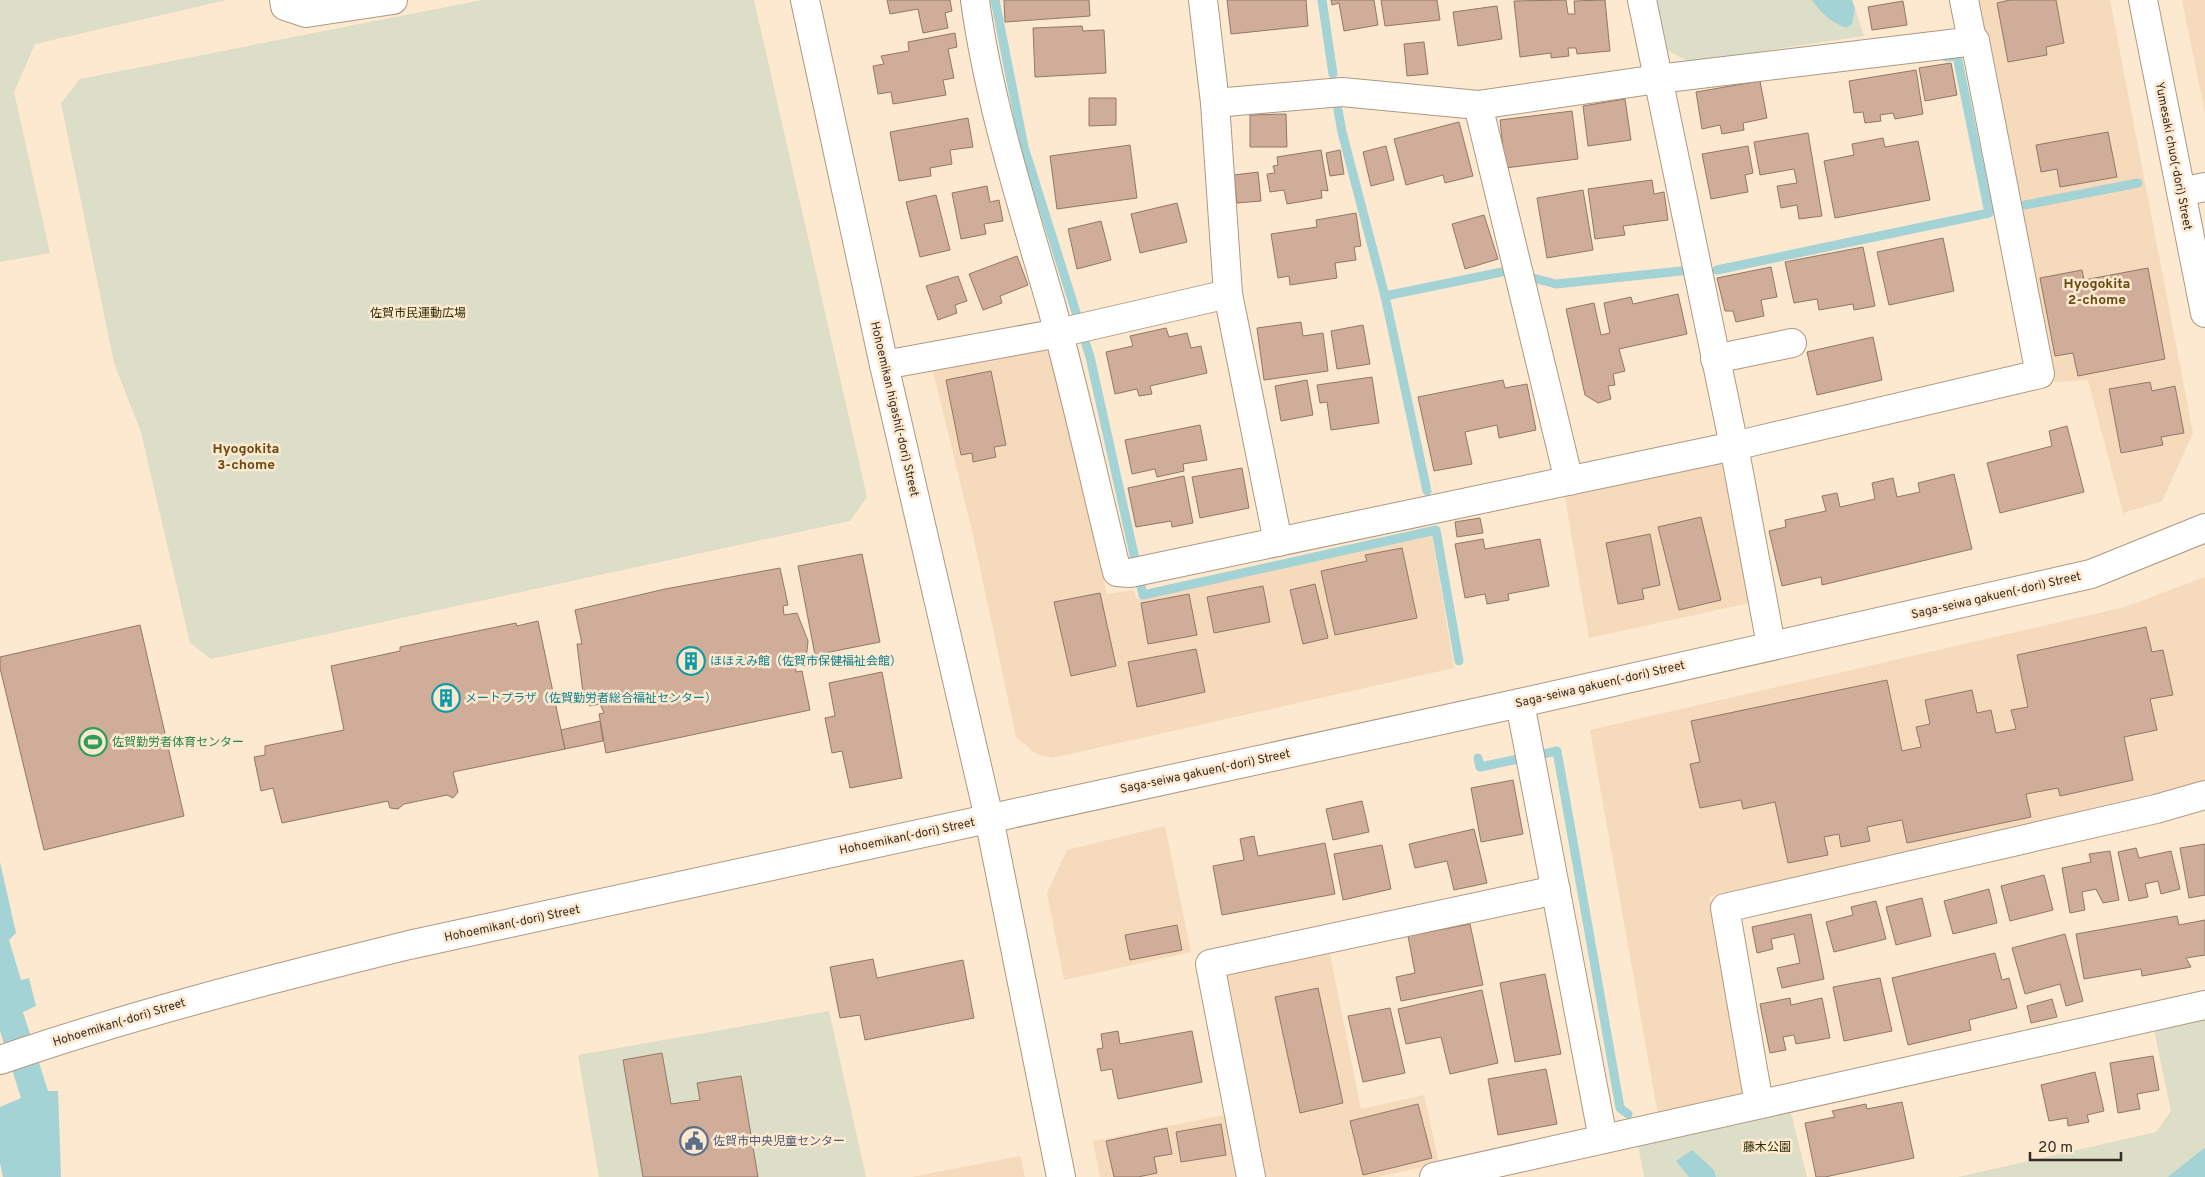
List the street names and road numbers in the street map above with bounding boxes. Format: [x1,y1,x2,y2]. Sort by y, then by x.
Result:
street label: Yumesaki chuo(-dori) Street [2151,81,2195,232]
street label: Hohoemikan higashi(-dori) Street [866,320,922,498]
street label: Saga-seiwa gakuen(-dori) Street [1910,569,2083,623]
street label: Saga-seiwa gakuen(-dori) Street [1514,658,1687,712]
street label: Saga-seiwa gakuen(-dori) Street [1119,746,1292,798]
street label: Hohoemikan(-dori) Street [838,815,976,859]
street label: Hohoemikan(-dori) Street [443,902,581,946]
street label: Hohoemikan(-dori) Street [51,995,188,1051]

